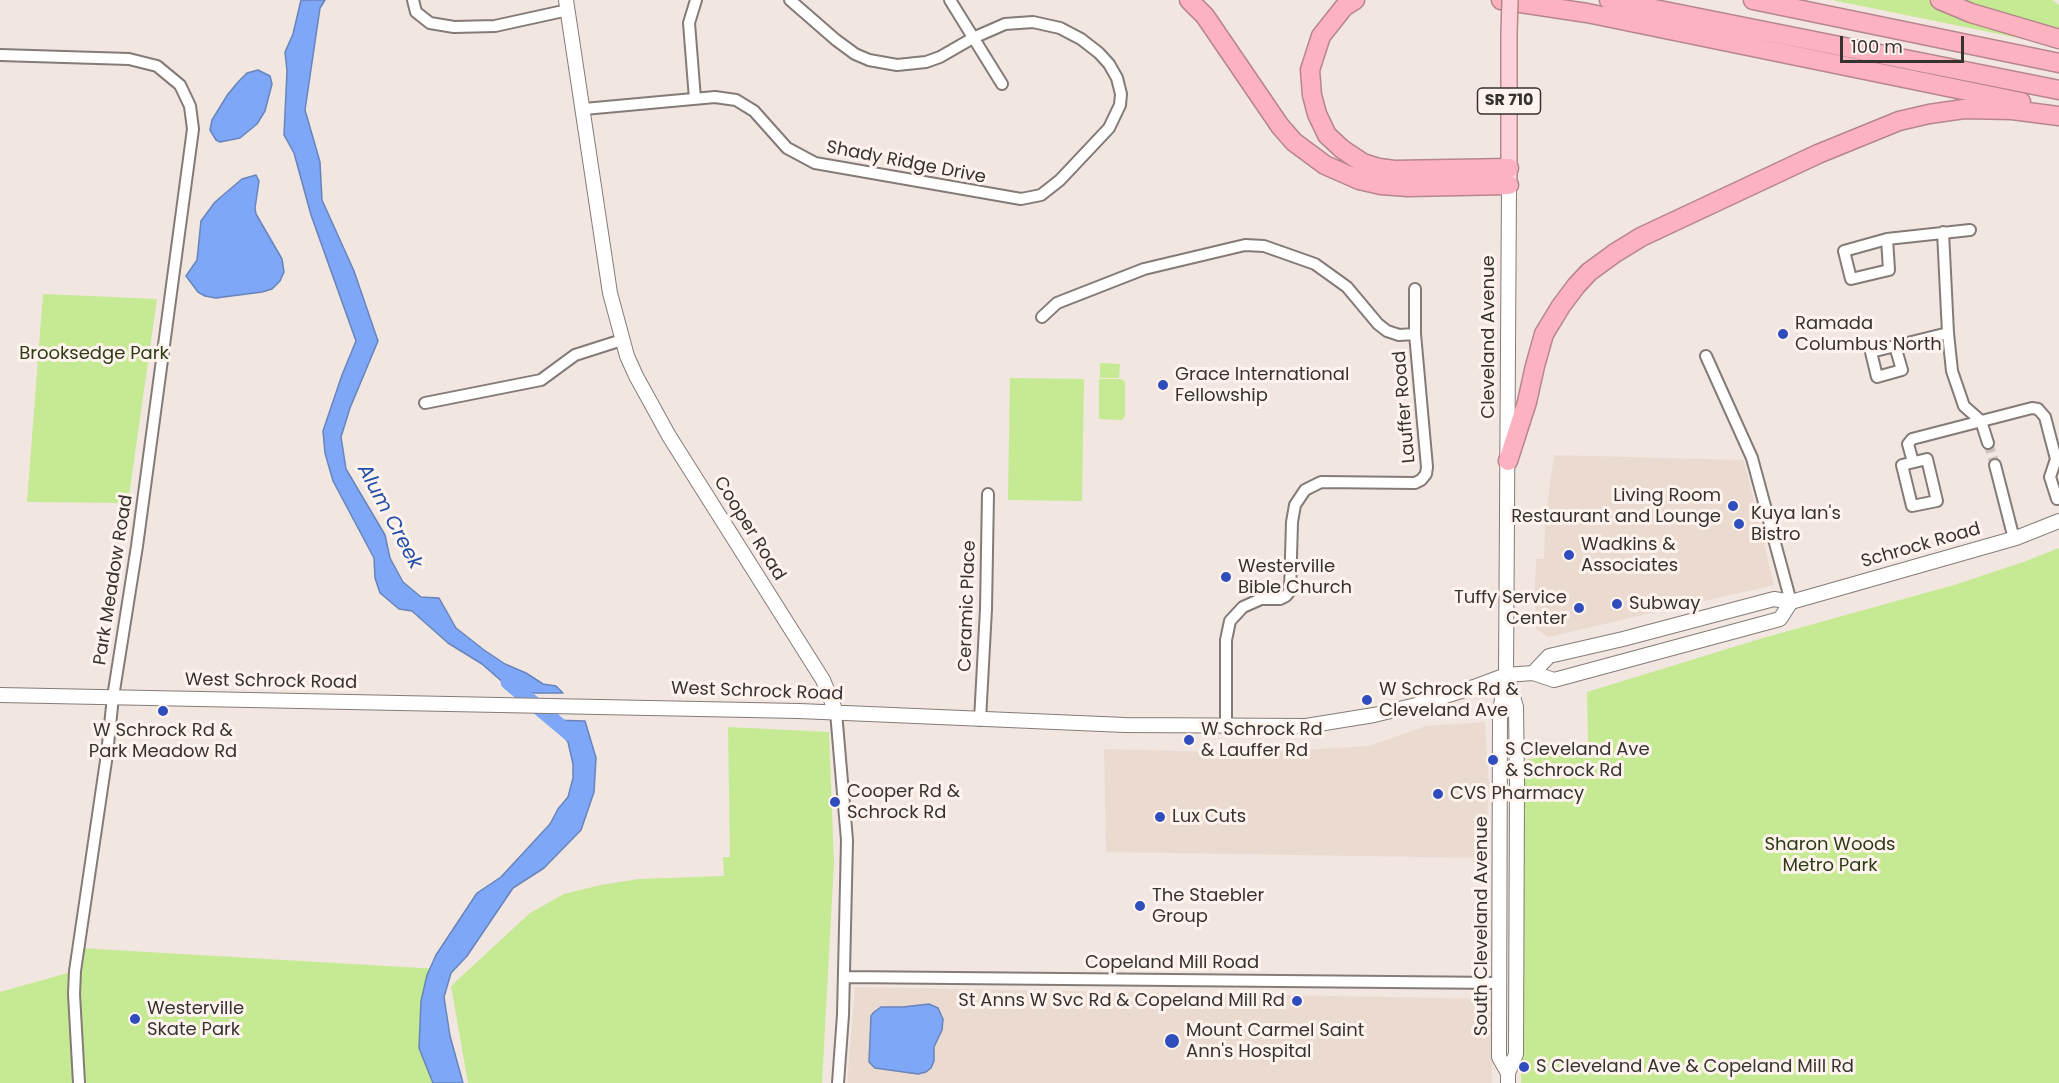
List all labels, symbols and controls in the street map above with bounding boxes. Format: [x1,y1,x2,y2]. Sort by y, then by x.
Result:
scale bar [1843,24,1968,62]
text: 100 m [1851,34,1903,59]
road number: SR 710 [1478,88,1540,114]
street label: Shady Ridge Drive [824,137,988,189]
street label: Cleveland Avenue [1478,255,1500,419]
place label: Ramada Columbus North [1795,313,1942,356]
marker: Ramada Columbus North [1776,327,1790,341]
park label: Brooksedge Park [19,343,169,365]
street label: Lauffer Road [1389,350,1421,464]
place label: Grace International Fellowship [1175,364,1349,406]
marker: Grace International Fellowship [1156,378,1170,392]
water label: Alum Creek [351,460,427,574]
street label: Cooper Road [708,473,790,585]
place label: Living Room Restaurant and Lounge [1511,485,1721,528]
street label: Park Meadow Road [90,493,138,667]
marker: Living Room Restaurant and Lounge [1726,499,1740,513]
place label: Kuya Ian's Bistro [1751,503,1841,546]
marker: Kuya Ian's Bistro [1732,517,1746,531]
street label: Schrock Road [1859,519,1983,573]
place label: Wadkins & Associates [1581,534,1678,576]
street label: Ceramic Place [955,540,981,672]
marker: Wadkins & Associates [1562,548,1576,562]
place label: Westerville Bible Church [1238,556,1352,598]
marker: Westerville Bible Church [1219,570,1233,584]
place label: Tuffy Service Center [1454,587,1567,630]
place label: Subway [1629,593,1700,615]
marker: Subway [1610,597,1624,611]
marker: Tuffy Service Center [1572,601,1586,615]
street label: West Schrock Road [185,670,357,694]
street label: West Schrock Road [670,678,844,706]
place label: W Schrock Rd & Cleveland Ave [1379,679,1519,722]
marker: W Schrock Rd & Cleveland Ave [1360,693,1374,707]
marker: W Schrock Rd & Park Meadow Rd [156,704,170,718]
place label: W Schrock Rd & Lauffer Rd [1201,719,1323,762]
place label: W Schrock Rd & Park Meadow Rd [89,720,237,762]
marker: W Schrock Rd & Lauffer Rd [1182,733,1196,747]
place label: S Cleveland Ave & Schrock Rd [1505,739,1650,782]
marker: S Cleveland Ave & Schrock Rd [1486,753,1500,767]
place label: Cooper Rd & Schrock Rd [847,781,960,824]
place label: CVS Pharmacy [1450,783,1584,805]
marker: CVS Pharmacy [1431,787,1445,801]
marker: Cooper Rd & Schrock Rd [828,795,842,809]
place label: Lux Cuts [1172,806,1246,828]
marker: Lux Cuts [1153,810,1167,824]
street label: South Cleveland Avenue [1471,816,1493,1036]
park label: Sharon Woods Metro Park [1765,834,1895,876]
place label: The Staebler Group [1152,885,1264,928]
marker: The Staebler Group [1133,899,1147,913]
street label: Copeland Mill Road [1085,952,1259,974]
place label: St Anns W Svc Rd & Copeland Mill Rd [958,990,1285,1012]
marker: St Anns W Svc Rd & Copeland Mill Rd [1290,994,1304,1008]
place label: Westerville Skate Park [147,998,244,1040]
marker: Westerville Skate Park [128,1012,142,1026]
place label: Mount Carmel Saint Ann's Hospital [1186,1020,1364,1062]
marker: Mount Carmel Saint Ann's Hospital [1163,1032,1181,1050]
place label: S Cleveland Ave & Copeland Mill Rd [1536,1056,1854,1078]
marker: S Cleveland Ave & Copeland Mill Rd [1517,1060,1531,1074]

